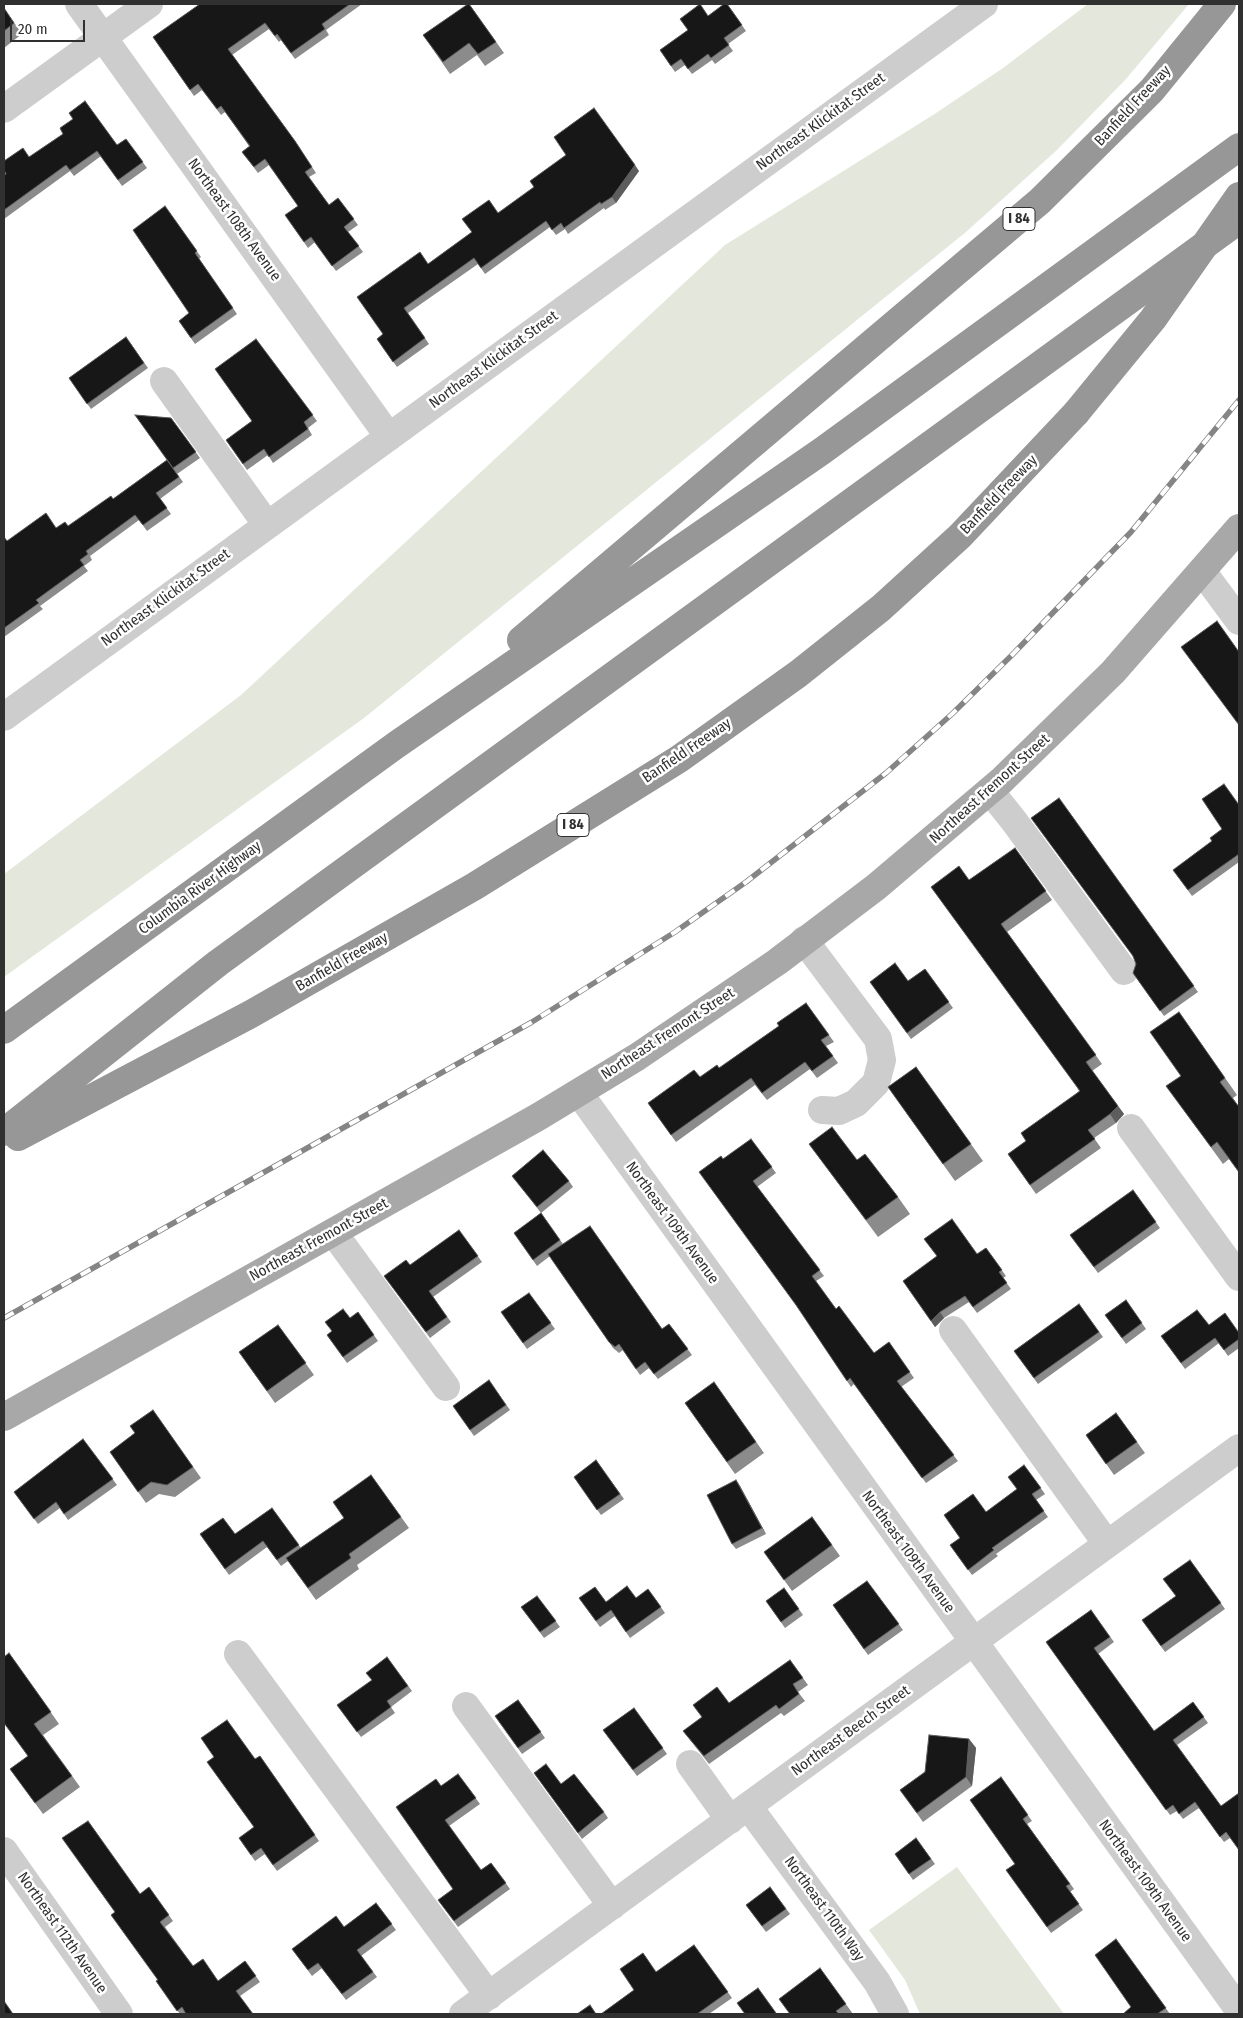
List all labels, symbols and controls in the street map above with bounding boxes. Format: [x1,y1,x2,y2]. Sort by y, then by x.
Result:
scale bar [12,10,88,42]
text: 20 m [18,20,48,38]
street label: Banfield Freeway [1091,62,1175,150]
street label: Northeast Klickitat Street [753,69,889,175]
street label: Northeast 108th Avenue [184,155,284,285]
road number: I 84 [1003,208,1035,230]
street label: Northeast Klickitat Street [426,307,562,413]
street label: Banfield Freeway [957,452,1041,538]
street label: Northeast Klickitat Street [98,545,234,651]
street label: Banfield Freeway [639,715,735,787]
street label: Northeast Fremont Street [926,730,1054,848]
road number: I 84 [557,814,589,836]
street label: Columbia River Highway [135,837,265,939]
street label: Banfield Freeway [293,928,391,996]
street label: Northeast Fremont Street [598,984,738,1084]
street label: Northeast 109th Avenue [622,1158,722,1288]
street label: Northeast Fremont Street [247,1194,391,1286]
street label: Northeast 109th Avenue [858,1487,958,1617]
street label: Northeast Beech Street [788,1682,914,1780]
street label: Northeast 109th Avenue [1095,1816,1195,1946]
street label: Northeast 110th Way [780,1853,868,1965]
street label: Northeast 112th Avenue [13,1869,111,1997]

